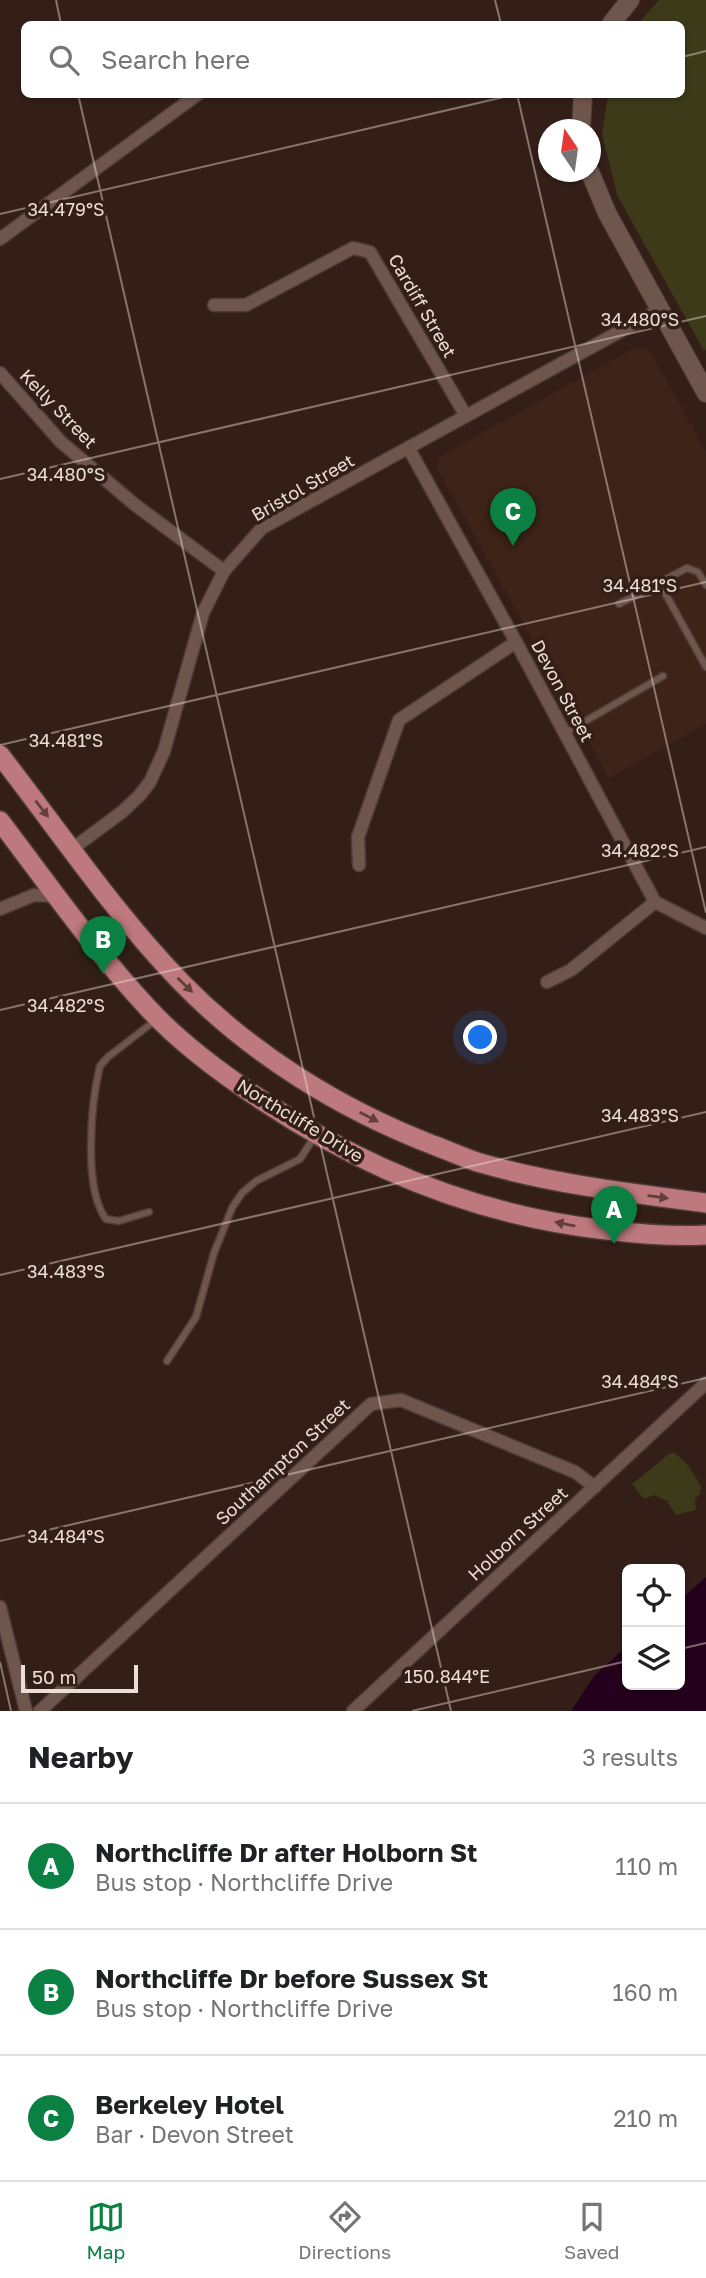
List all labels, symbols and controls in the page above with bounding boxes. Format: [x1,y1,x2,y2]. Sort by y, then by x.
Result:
search box [21,21,685,98]
icon: search [45,41,83,79]
text: Search here [101,44,250,75]
north arrow [538,119,601,182]
text: 34.479°S [28,198,104,220]
street label: Cardiff Street [384,250,461,361]
text: 34.480°S [601,308,679,330]
street label: Kelly Street [16,364,102,452]
street label: Bristol Street [247,449,358,525]
text: 34.480°S [27,463,105,485]
pin: C [490,488,536,546]
text: 34.481°S [603,574,677,596]
street label: Devon Street [527,636,599,745]
text: 34.481°S [29,729,103,751]
one-way arrow [34,800,48,818]
text: 34.482°S [601,839,679,861]
pin: B [80,916,126,974]
one-way arrow [176,977,193,993]
text: 34.482°S [27,994,105,1016]
your location [463,1020,497,1054]
street label: Northcliffe Drive [233,1074,368,1166]
text: 34.483°S [601,1104,679,1126]
one-way arrow [360,1110,380,1122]
pin: A [591,1186,637,1244]
one-way arrow [647,1191,669,1202]
one-way arrow [554,1219,576,1230]
text: 34.483°S [27,1260,105,1282]
text: 34.484°S [601,1370,679,1392]
street label: Southampton Street [211,1393,354,1529]
street label: Holborn Street [463,1482,572,1585]
text: 34.484°S [27,1525,105,1547]
map controls [622,1564,685,1690]
button: locate [622,1564,685,1627]
button: layers [622,1627,685,1690]
scale bar [21,1662,138,1694]
text: 50 m [32,1665,76,1688]
text: 150.844°E [404,1665,490,1687]
text: Nearby [28,1739,133,1775]
text: 3 results [582,1743,678,1771]
text: Northcliffe Dr after Holborn St [95,1837,477,1868]
text: A [43,1852,59,1880]
text: 110 m [615,1852,678,1880]
text: Bus stop · Northcliffe Drive [95,1868,393,1896]
text: Northcliffe Dr before Sussex St [95,1963,488,1994]
text: B [43,1978,59,2006]
text: 160 m [613,1978,678,2006]
text: Bus stop · Northcliffe Drive [95,1994,393,2022]
text: Berkeley Hotel [95,2089,284,2120]
text: C [43,2104,59,2132]
text: 210 m [613,2104,678,2132]
text: Bar · Devon Street [95,2120,294,2148]
tab: Map [86,2198,125,2263]
tab: Directions [298,2198,391,2263]
tab: Saved [564,2198,620,2263]

